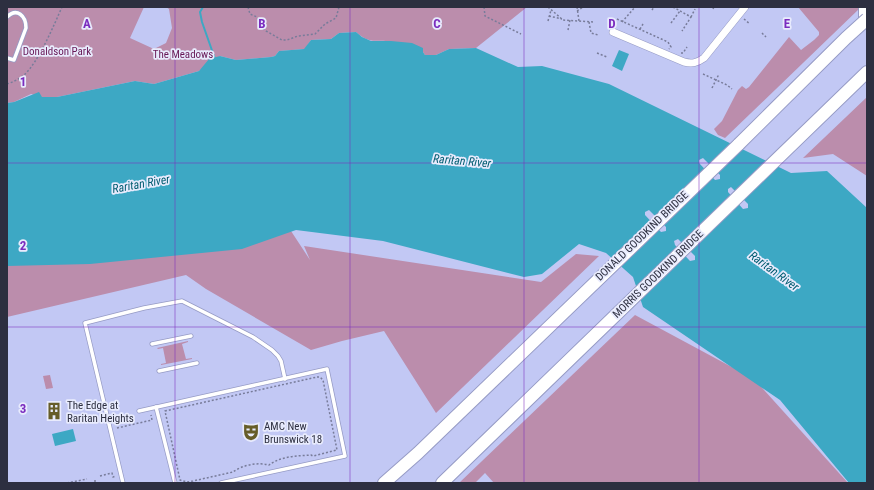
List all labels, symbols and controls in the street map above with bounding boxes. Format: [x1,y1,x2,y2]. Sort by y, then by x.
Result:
text: A [83,16,91,31]
text: B [258,16,266,31]
text: C [433,16,441,31]
text: D [608,16,616,31]
text: E [784,16,791,31]
park label: Donaldson Park [23,45,91,58]
park label: The Meadows [153,48,213,61]
text: 1 [20,74,26,89]
water label: Raritan River [432,151,492,171]
water label: Raritan River [111,172,171,196]
street label: DONALD GOODKIND BRIDGE [593,188,691,284]
street label: MORRIS GOODKIND BRIDGE [610,227,706,321]
text: 2 [20,238,27,253]
water label: Raritan River [746,248,802,294]
place label: The Edge at Raritan Heights [67,399,134,425]
text: 3 [20,401,26,416]
building icon: The Edge at Raritan Heights [44,401,64,421]
place label: AMC New Brunswick 18 [264,420,322,446]
theatre icon: AMC New Brunswick 18 [241,422,261,442]

